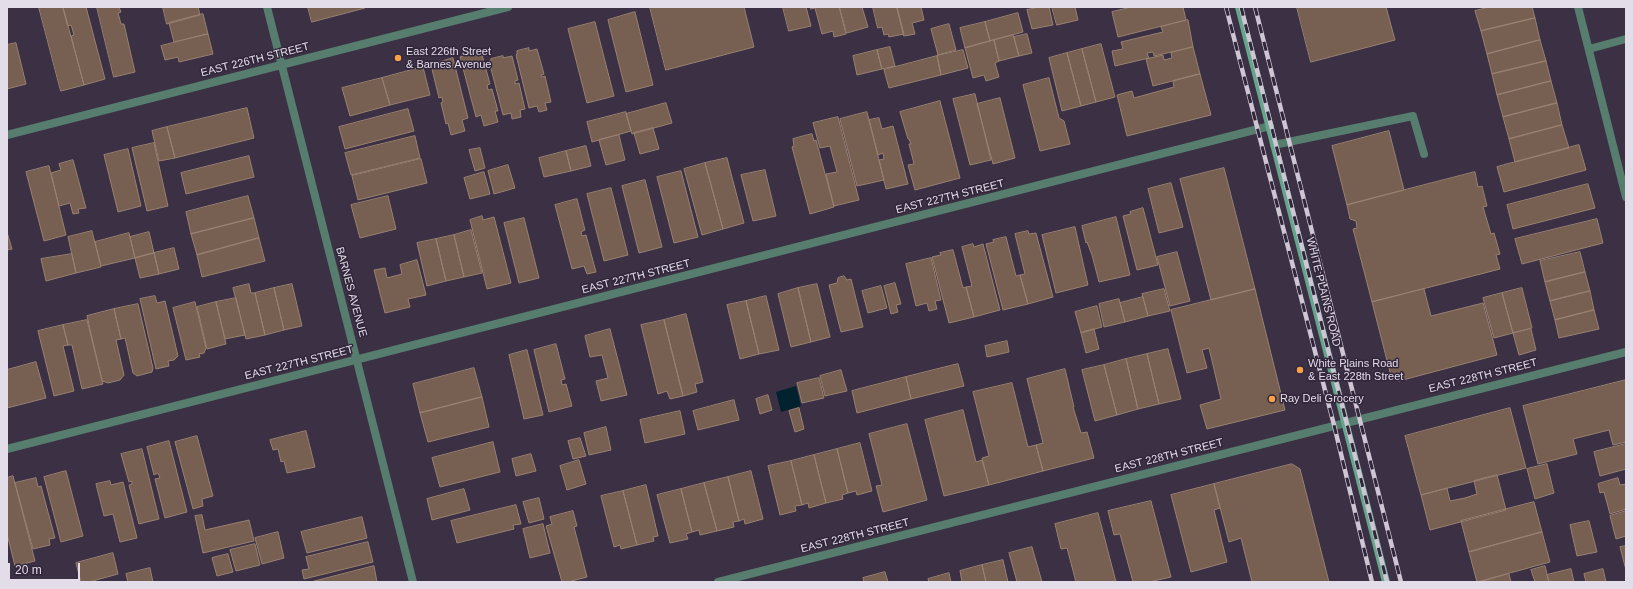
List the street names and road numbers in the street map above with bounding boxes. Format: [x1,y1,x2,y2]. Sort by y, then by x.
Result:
street label: EAST 226TH STREET [199,40,311,80]
street label: EAST 227TH STREET [894,177,1006,217]
street label: WHITE PLAINS ROAD [1303,236,1343,348]
street label: BARNES AVENUE [333,246,369,338]
street label: EAST 227TH STREET [580,257,692,297]
street label: EAST 227TH STREET [243,343,355,383]
street label: EAST 228TH STREET [1427,356,1539,396]
street label: EAST 228TH STREET [1113,436,1225,476]
street label: EAST 228TH STREET [799,516,911,556]

